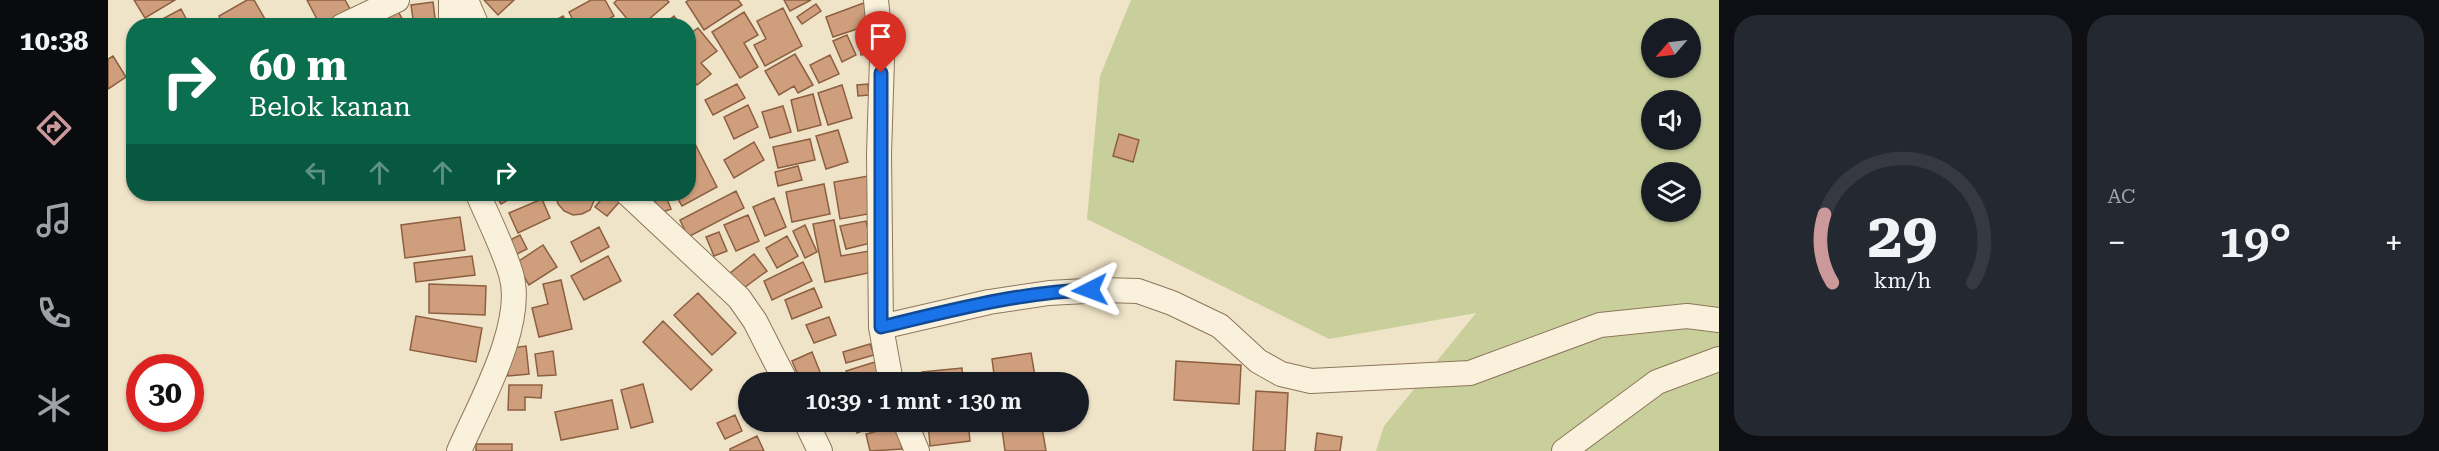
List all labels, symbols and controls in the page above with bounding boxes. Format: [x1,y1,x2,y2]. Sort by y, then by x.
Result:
pin [855,11,906,73]
north arrow [1641,18,1701,78]
map controls [1641,18,1701,222]
icon: arrive [864,20,897,53]
text: 10:38 [20,25,88,57]
text: 60 m [249,41,347,90]
icon: right [150,42,228,120]
button: sound [1641,90,1701,150]
text: Belok kanan [249,91,411,123]
icon: directions [33,107,75,149]
icon: left [300,156,333,189]
icon: ahead [363,156,396,189]
icon: ahead [426,156,459,189]
icon: right [489,156,522,189]
button: layers [1641,162,1701,222]
text: AC [2108,184,2135,208]
icon: music [33,199,75,241]
text: 29 [1868,199,1938,272]
text: 19° [2219,215,2292,268]
text: − [2108,223,2126,262]
text: + [2385,223,2403,262]
position arrow [1058,258,1122,322]
text: km/h [1874,268,1932,293]
icon: phone [33,292,75,334]
speed limit sign: 30 [126,354,204,432]
icon: climate [33,384,75,426]
text: 10:39 · 1 mnt · 130 m [805,389,1022,414]

